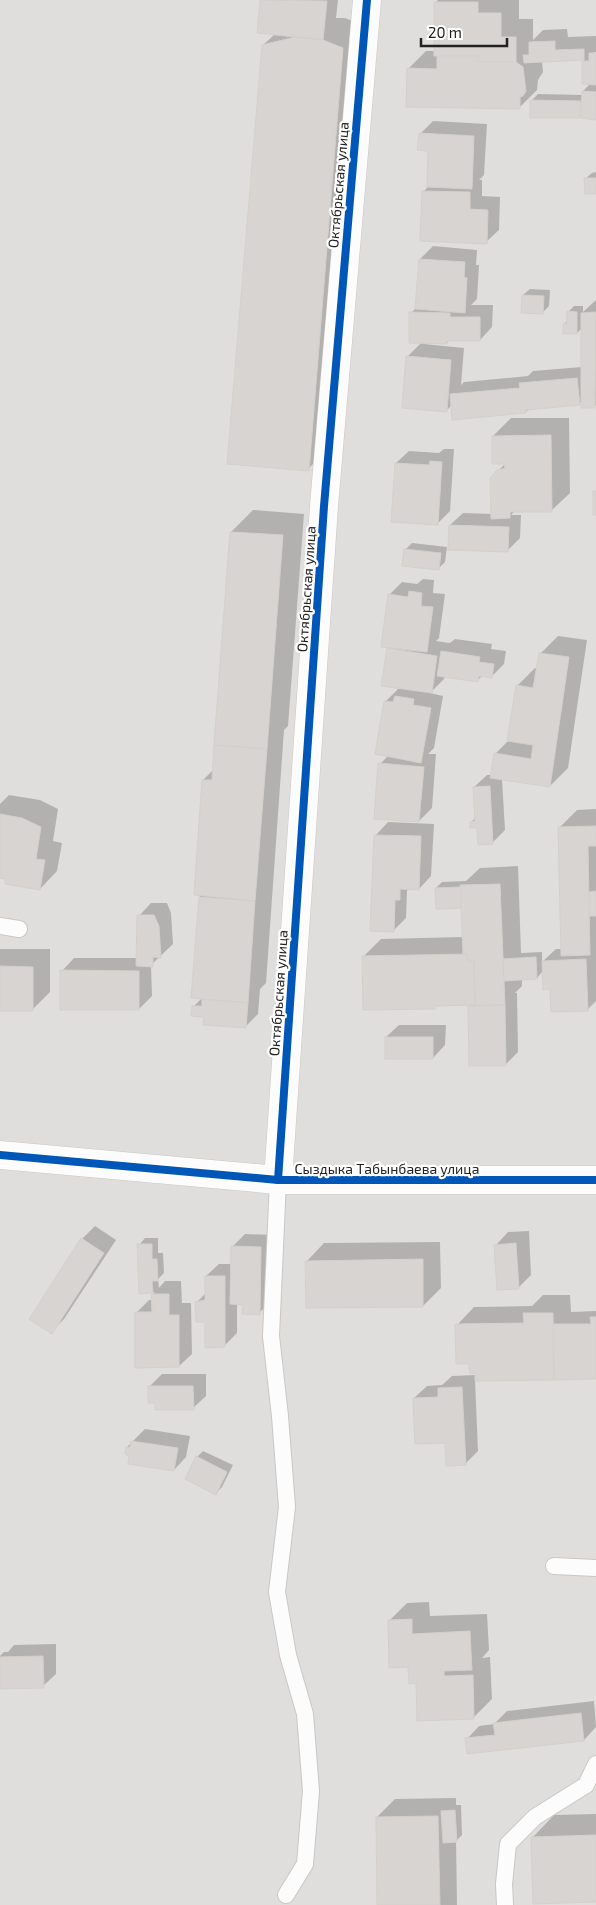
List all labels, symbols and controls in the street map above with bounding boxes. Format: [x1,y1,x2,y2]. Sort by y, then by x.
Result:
scale bar [421,15,507,47]
text: 20 m [428,23,462,41]
street label: Октябрьская улица [324,121,352,249]
street label: Октябрьская улица [293,525,319,653]
street label: Октябрьская улица [265,929,291,1057]
street label: Сыздыка Табынбаева улица [295,1160,479,1177]

